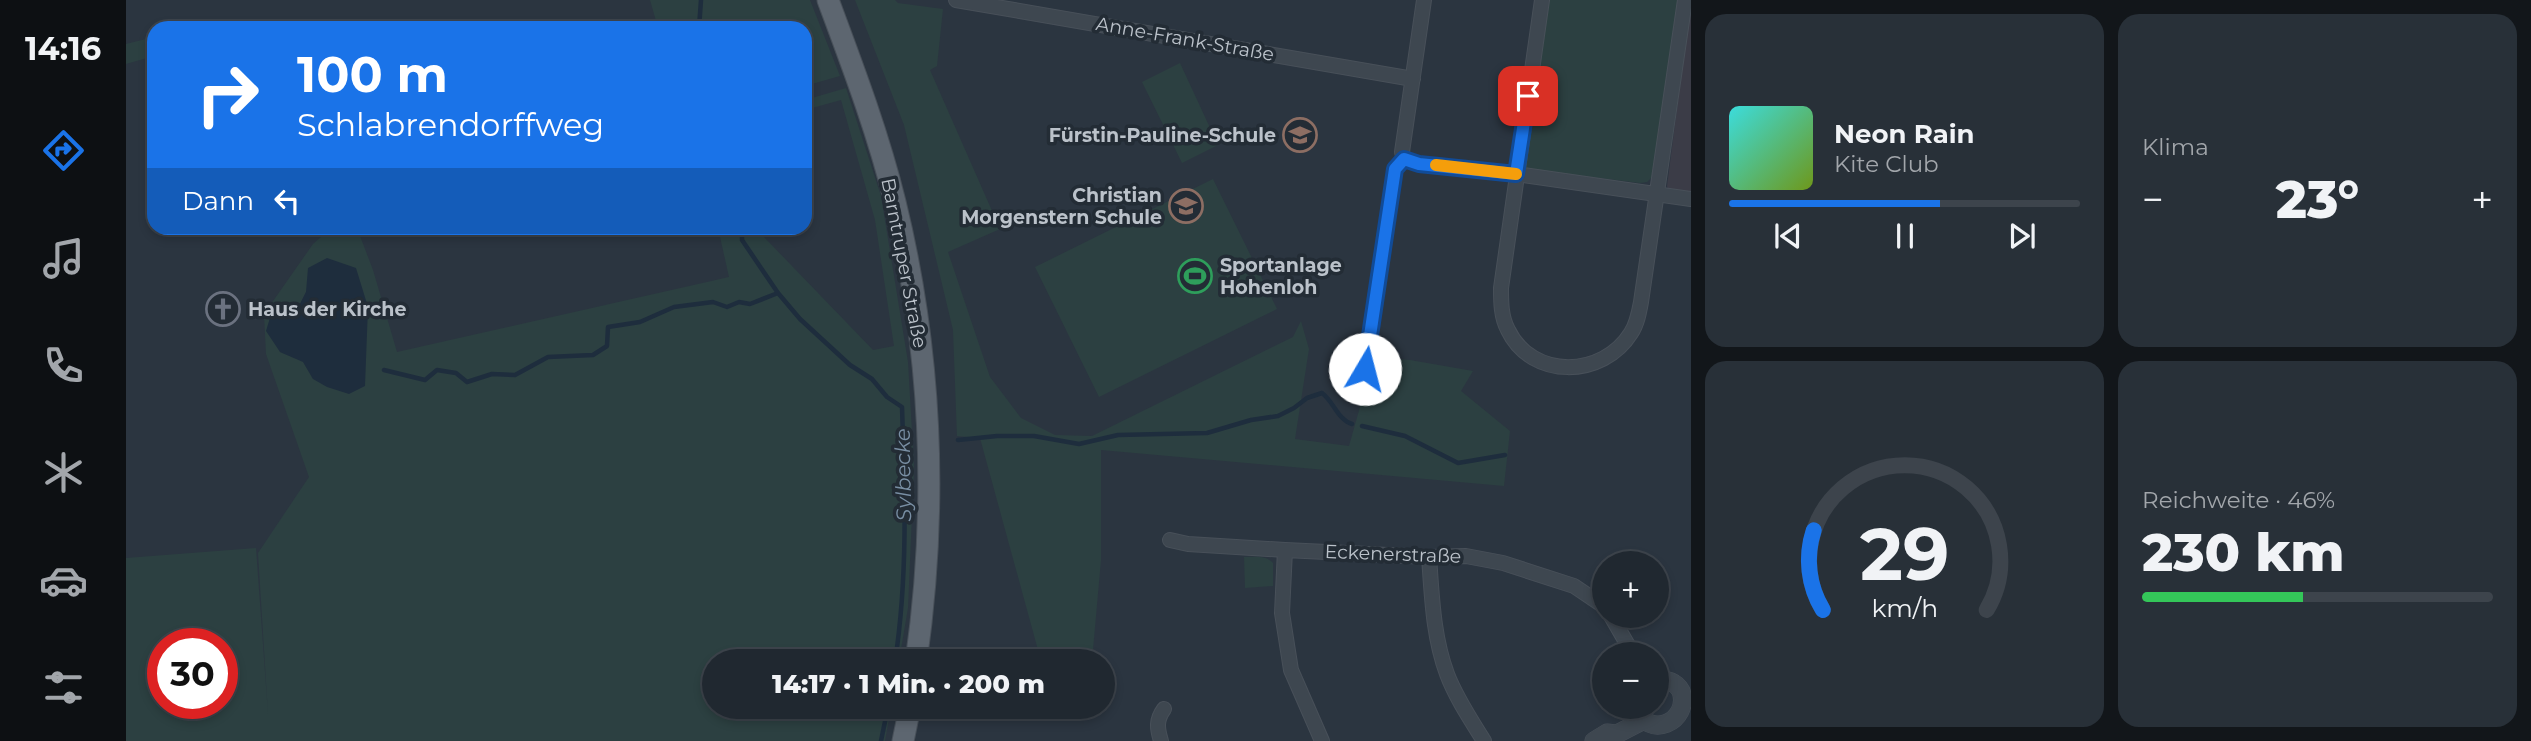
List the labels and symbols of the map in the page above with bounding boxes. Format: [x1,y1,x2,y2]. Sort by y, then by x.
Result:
street label: Anne-Frank-Straße [1094,12,1276,66]
pin [1498,66,1558,126]
school or university icon: Fürstin-Pauline-Schule [1281,116,1319,154]
place label: Fürstin-Pauline-Schule [1049,124,1276,147]
street label: Barntruper Straße [876,176,932,350]
place label: Christian Morgenstern Schule [961,184,1162,229]
school or university icon: Christian Morgenstern Schule [1167,187,1205,225]
place label: Sportanlage Hohenloh [1220,254,1342,299]
sports icon: Sportanlage Hohenloh [1176,257,1214,295]
church icon: Haus der Kirche [204,290,242,328]
place label: Haus der Kirche [248,298,406,321]
position arrow [1328,332,1402,406]
water label: Sylbecke [890,428,916,522]
street label: Eckenerstraße [1324,540,1462,568]
speed limit sign: 30 [147,628,238,719]

